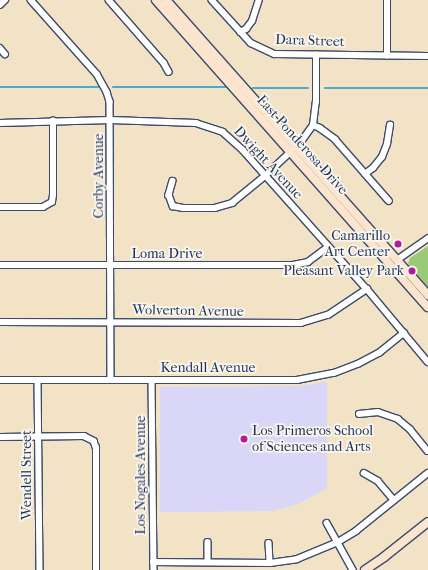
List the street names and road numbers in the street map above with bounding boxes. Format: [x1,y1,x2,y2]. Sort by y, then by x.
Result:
street label: Dara Street [275,31,345,51]
street label: East Ponderosa Drive [253,92,351,198]
street label: Dwight Avenue [230,123,306,203]
street label: Corby Avenue [91,134,107,218]
street label: Loma Drive [132,246,202,262]
street label: Wolverton Avenue [132,302,244,320]
street label: Kendall Avenue [161,360,255,376]
street label: Los Nogales Avenue [133,415,149,535]
street label: Wendell Street [19,430,35,520]

